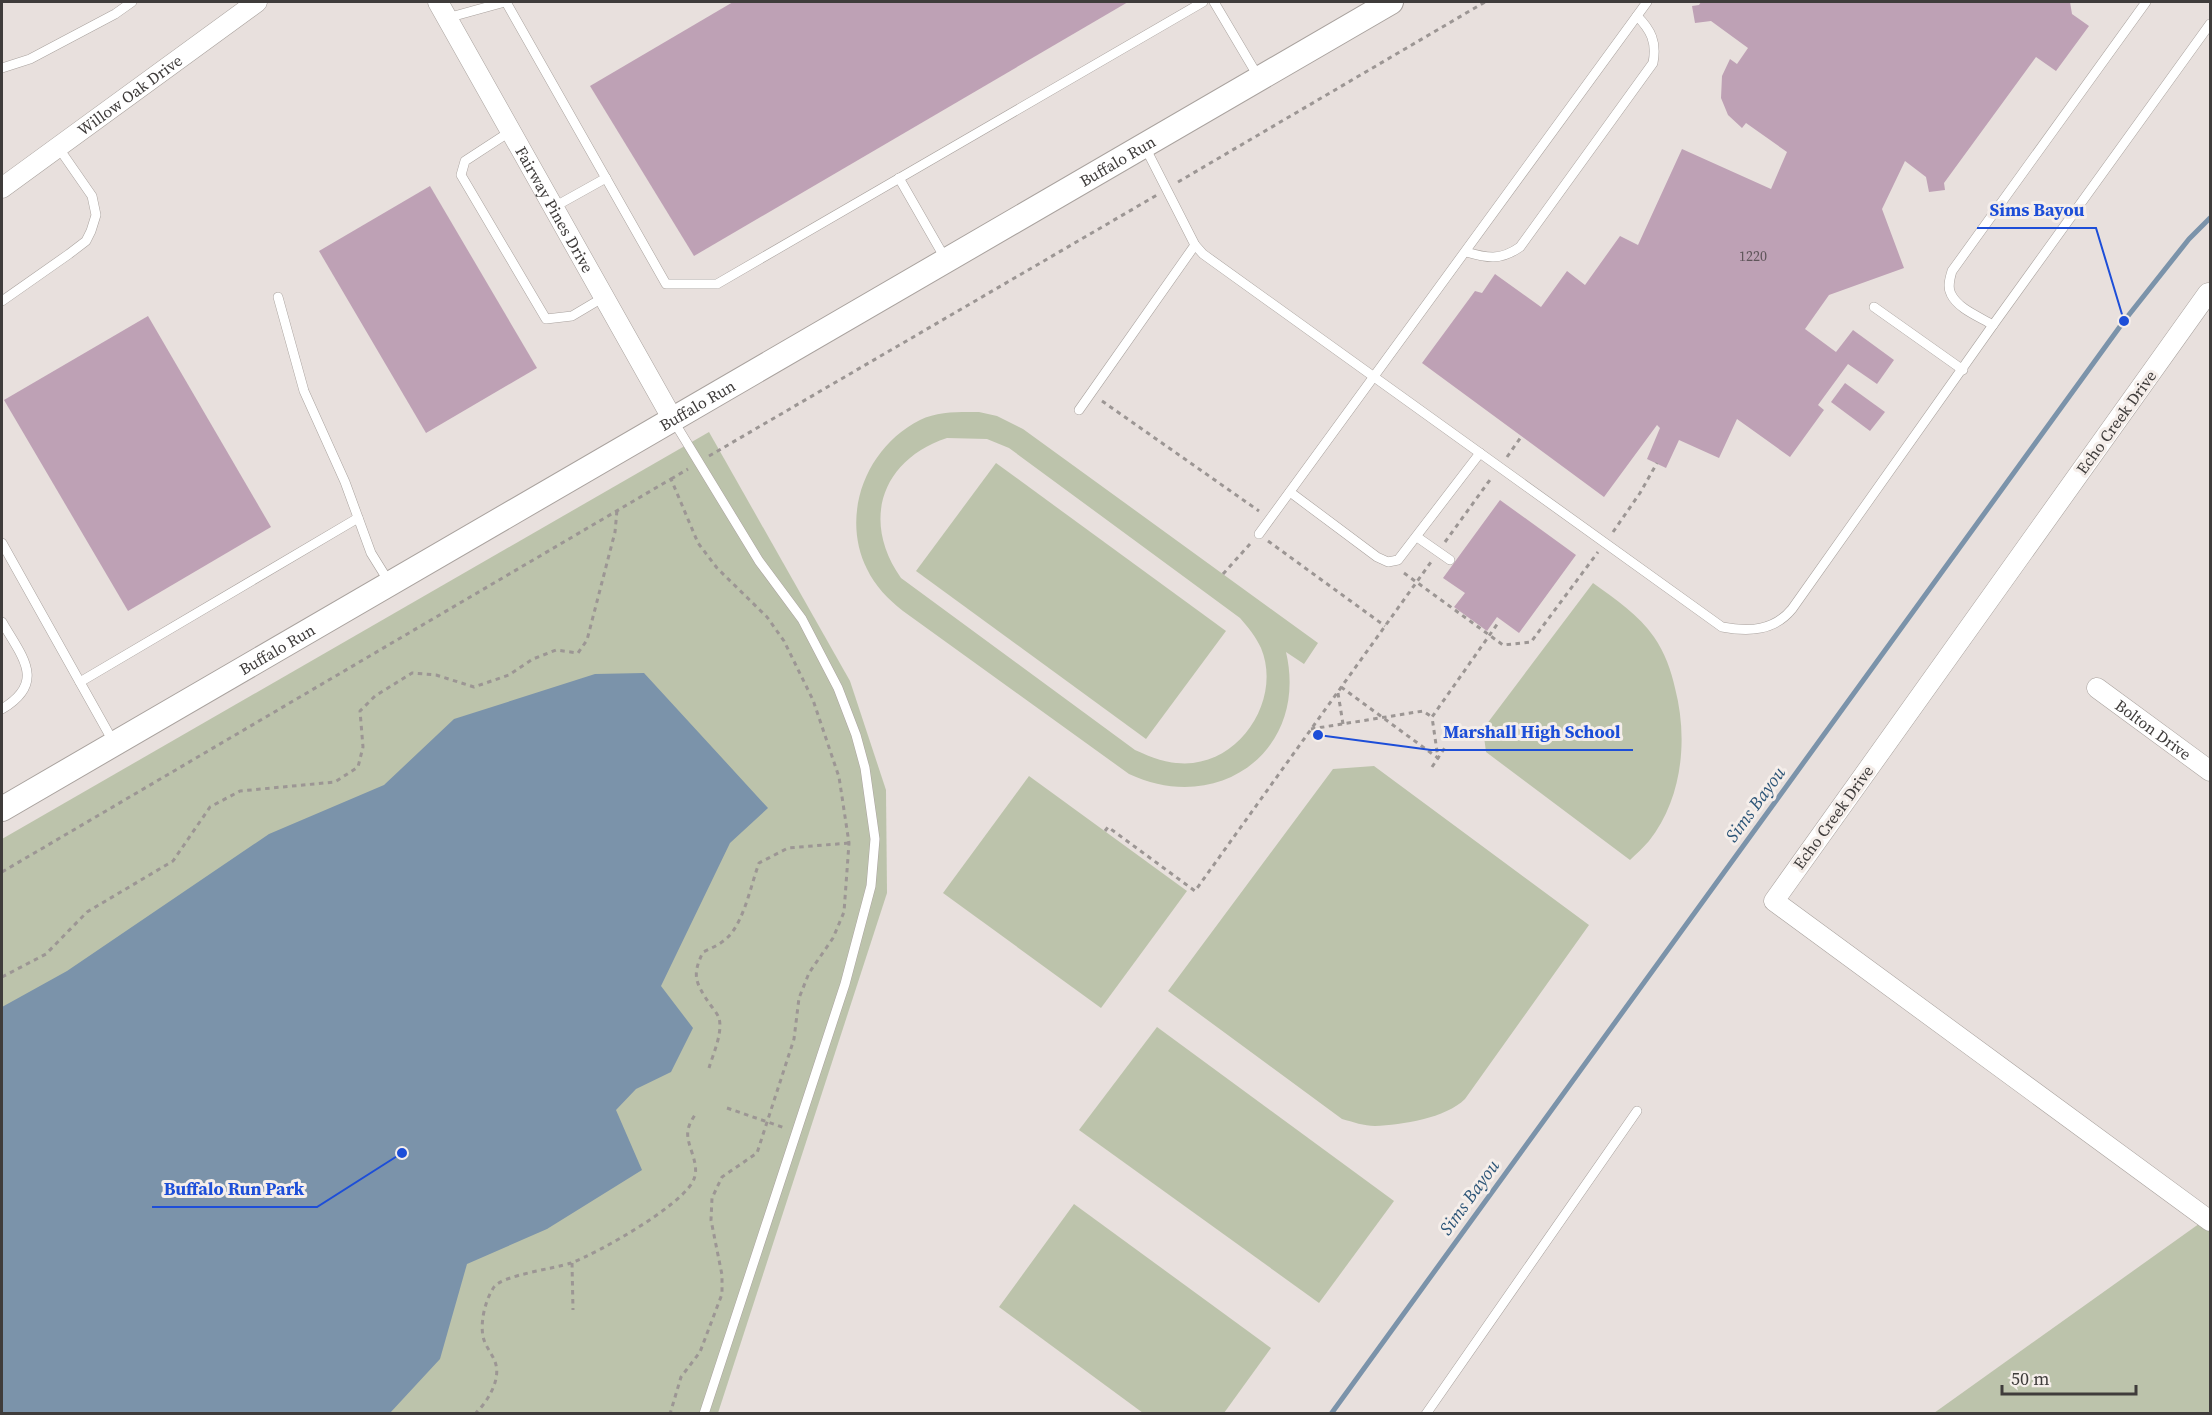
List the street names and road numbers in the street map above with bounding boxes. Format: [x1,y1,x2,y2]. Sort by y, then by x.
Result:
street label: Willow Oak Drive [73,49,187,141]
street label: Buffalo Run [1075,130,1160,192]
street label: Fairway Pines Drive [510,142,599,277]
street label: Echo Creek Drive [2071,366,2161,478]
street label: Buffalo Run [655,374,739,436]
street label: Buffalo Run [235,618,319,680]
street label: Bolton Drive [2111,694,2196,765]
street label: Echo Creek Drive [1788,761,1878,873]

